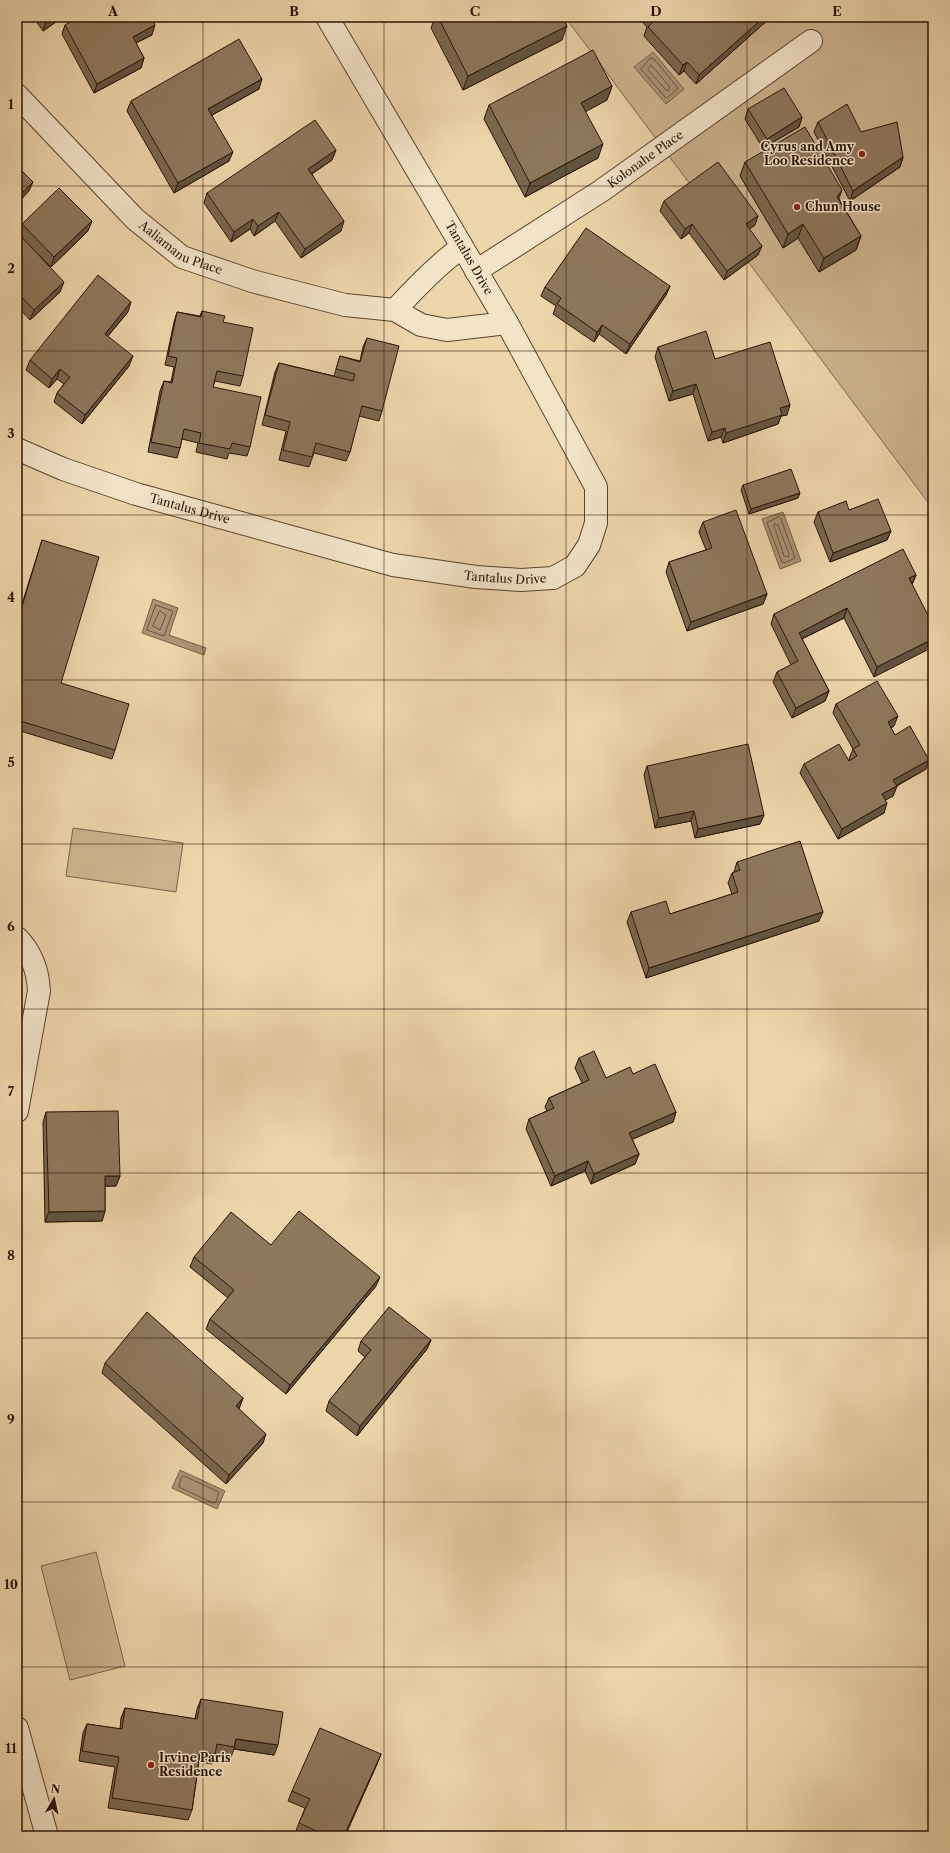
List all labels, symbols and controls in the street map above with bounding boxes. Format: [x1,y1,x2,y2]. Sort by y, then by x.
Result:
text: A [107,3,119,19]
text: B [289,3,299,19]
text: C [470,3,480,19]
text: D [650,3,662,19]
text: E [832,3,842,19]
text: 1 [8,96,14,112]
street label: Kolonahe Place [604,127,686,191]
place label: Cyrus and Amy Loo Residence [761,139,855,168]
marker: Cyrus and Amy Loo Residence [857,149,867,159]
place label: Chun House [805,199,881,214]
marker: Chun House [792,202,802,212]
street label: Aaliamanu Place [135,217,225,277]
street label: Tantalus Drive [442,218,497,298]
text: 2 [7,260,15,276]
text: 3 [7,425,15,441]
street label: Tantalus Drive [148,490,232,527]
street label: Tantalus Drive [463,567,547,587]
text: 4 [7,589,15,605]
text: 5 [7,754,15,770]
text: 6 [7,918,15,934]
text: 7 [8,1083,15,1099]
text: 8 [7,1247,15,1263]
text: 9 [7,1411,15,1427]
text: 10 [4,1576,18,1592]
text: 11 [5,1740,17,1756]
place label: Irvine Paris Residence [159,1750,231,1779]
marker: Irvine Paris Residence [146,1760,156,1770]
north arrow [34,1779,74,1819]
text: N [50,1781,62,1797]

